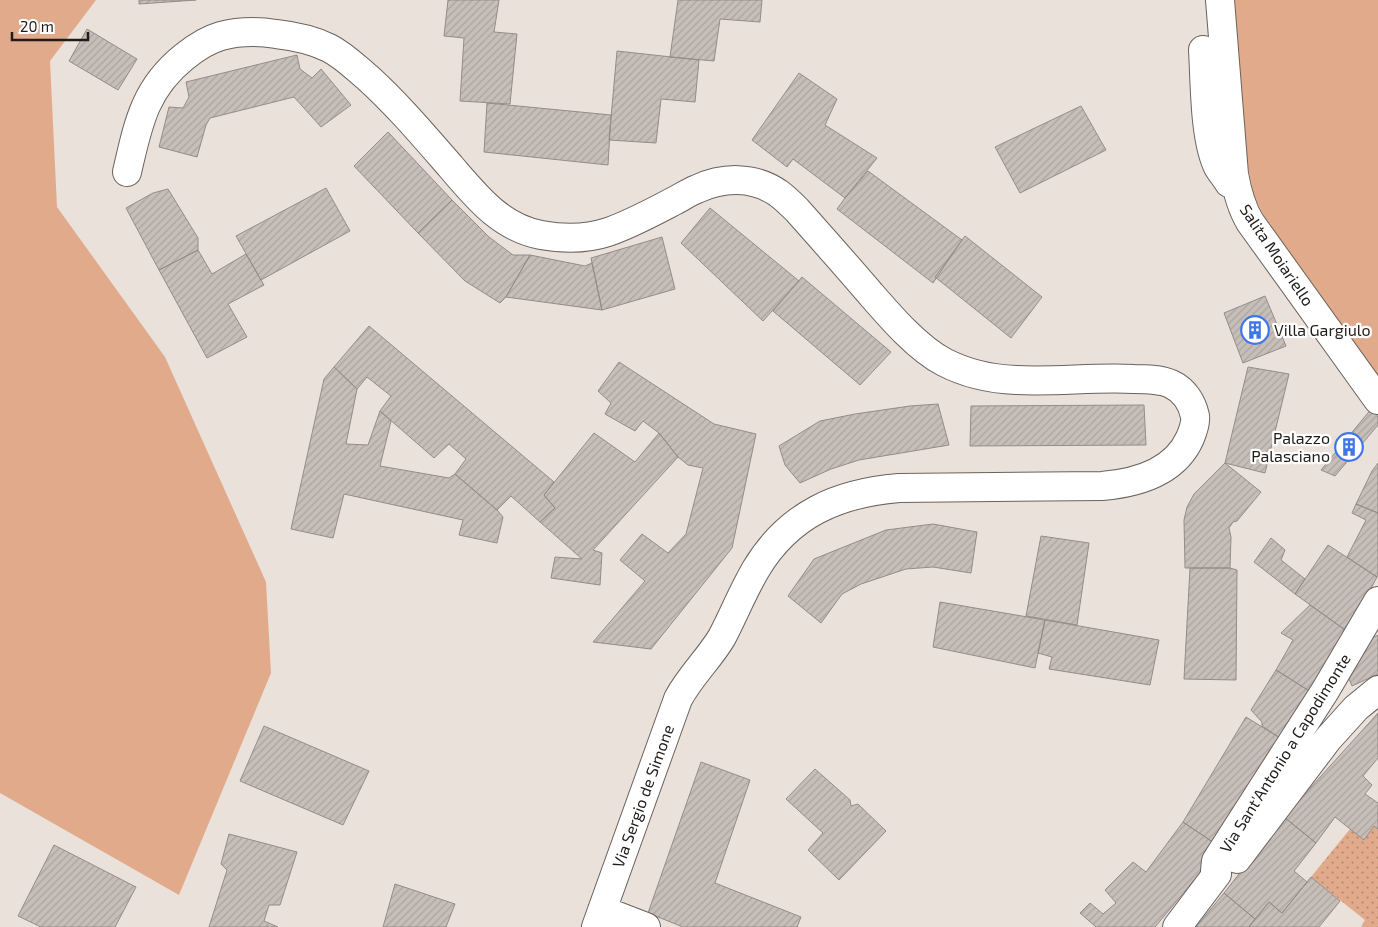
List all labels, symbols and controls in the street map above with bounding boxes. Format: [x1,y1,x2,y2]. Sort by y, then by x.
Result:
scale bar [12,10,89,42]
text: 20 m [20,17,54,35]
street label: Salita Moiariello [1236,200,1318,309]
building icon: Villa Gargiulo [1240,315,1270,345]
place label: Villa Gargiulo [1274,320,1371,339]
place label: Palazzo Palasciano [1251,428,1330,465]
building icon: Palazzo Palasciano [1334,432,1364,462]
street label: Via Sant'Antonio a Capodimonte [1215,650,1354,856]
street label: Via Sergio de Simone [608,722,677,870]

